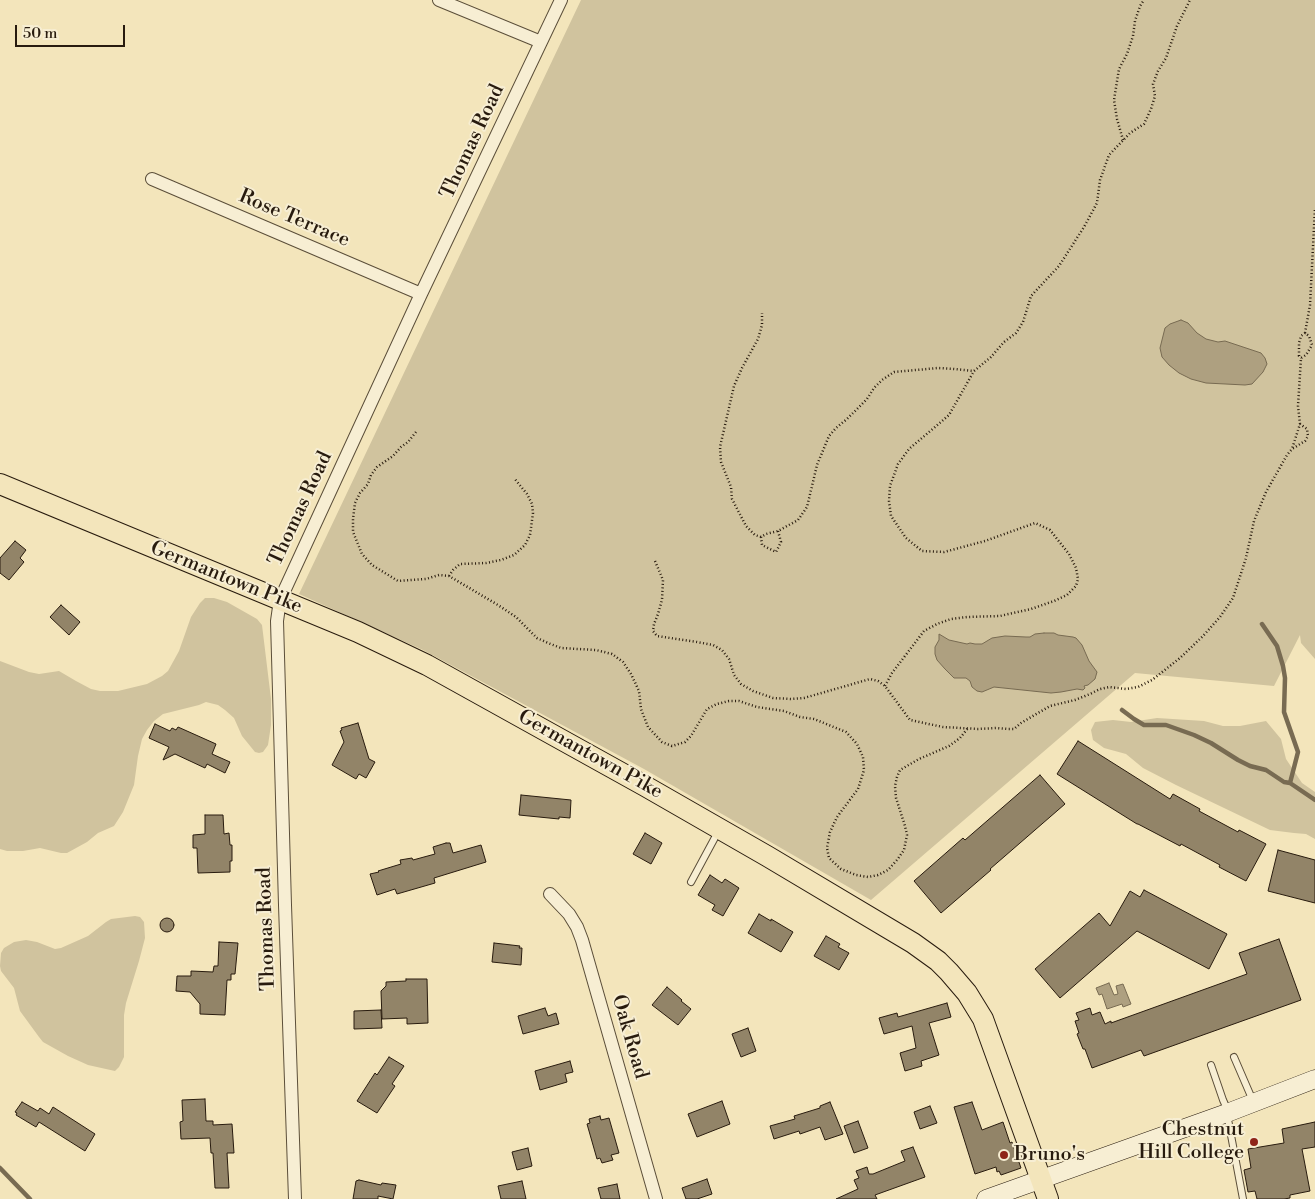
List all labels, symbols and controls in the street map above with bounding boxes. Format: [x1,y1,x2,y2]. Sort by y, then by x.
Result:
scale bar [18,15,128,47]
text: 50 m [23,24,57,43]
street label: Thomas Road [436,81,510,203]
street label: Rose Terrace [235,185,353,253]
street label: Thomas Road [264,448,338,570]
street label: Germantown Pike [147,537,305,619]
street label: Germantown Pike [514,705,666,805]
street label: Thomas Road [253,867,281,991]
street label: Oak Road [606,992,652,1082]
place label: Chestnut Hill College [1138,1118,1244,1165]
marker: Chestnut Hill College [1248,1136,1260,1148]
place label: Bruno's [1014,1143,1085,1167]
marker: Bruno's [998,1149,1010,1161]

